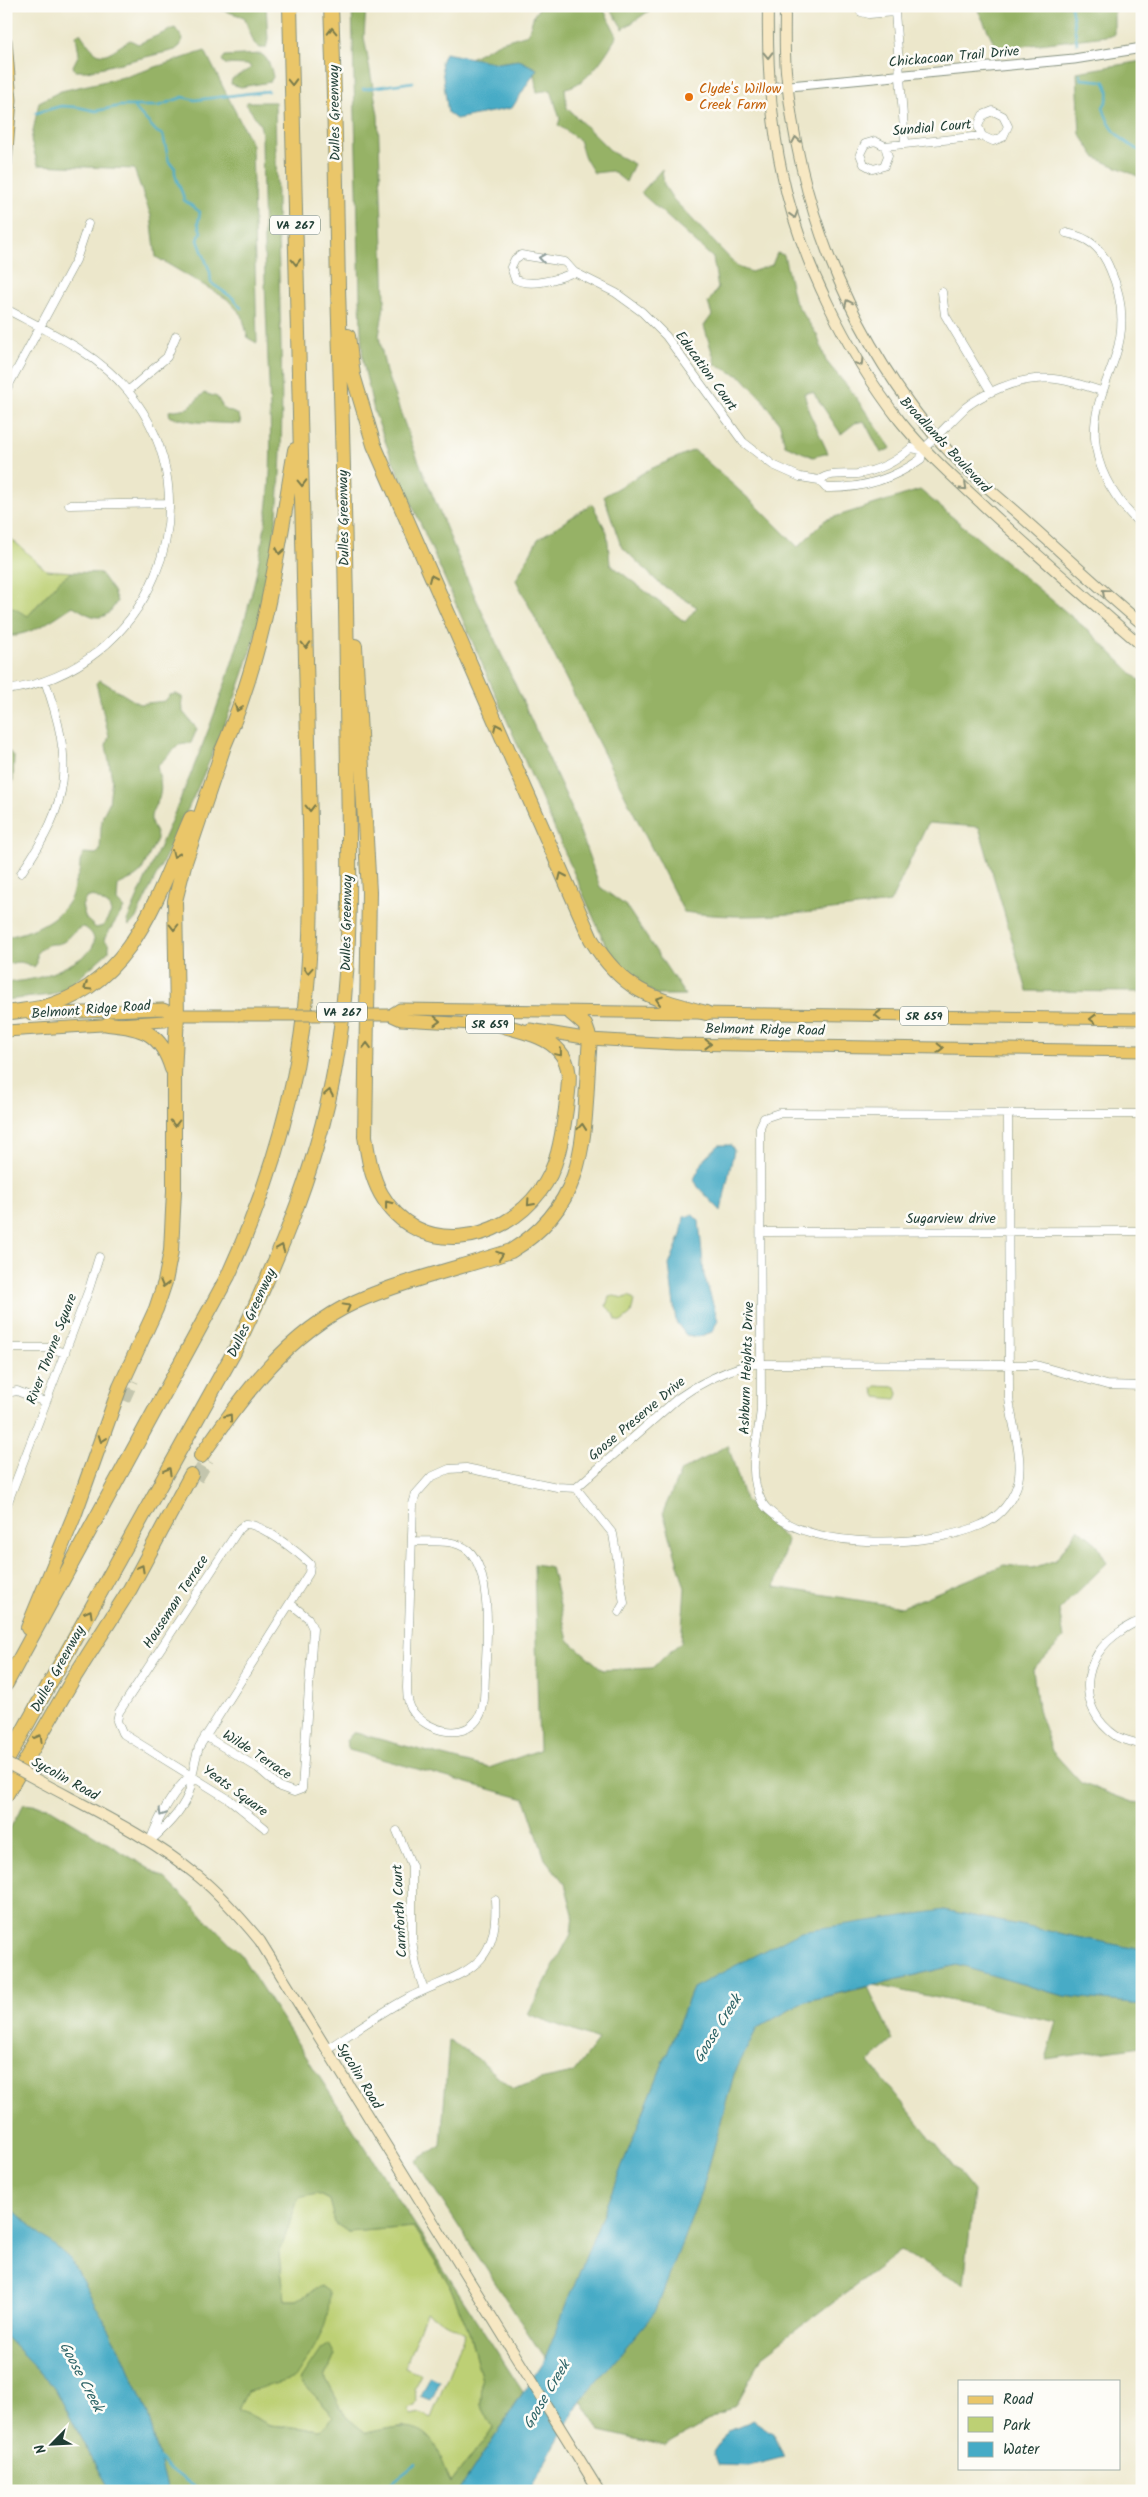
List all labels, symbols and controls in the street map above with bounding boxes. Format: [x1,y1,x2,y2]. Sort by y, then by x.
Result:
one-way arrow [327,27,338,35]
street label: Chickacoan Trail Drive [888,40,1021,74]
one-way arrow [763,52,773,59]
street label: Dulles Greenway [323,64,347,161]
place label: Clyde's Willow Creek Farm [699,78,782,116]
one-way arrow [286,79,297,87]
marker: Clyde's Willow Creek Farm [683,91,695,103]
street label: Sundial Court [892,114,973,142]
one-way arrow [791,136,801,145]
one-way arrow [788,210,798,218]
road number: VA 267 [270,216,320,234]
one-way arrow [537,253,545,264]
one-way arrow [291,259,302,267]
one-way arrow [844,299,854,308]
street label: Education Court [669,326,743,416]
one-way arrow [854,357,864,366]
street label: Broadlands Boulevard [894,392,996,499]
street label: Dulles Greenway [332,469,356,566]
one-way arrow [297,480,307,487]
one-way arrow [958,481,967,490]
one-way arrow [275,547,285,556]
one-way arrow [428,574,439,583]
one-way arrow [1102,589,1111,597]
one-way arrow [301,642,311,650]
one-way arrow [234,703,244,712]
one-way arrow [493,723,504,732]
one-way arrow [305,804,315,812]
one-way arrow [171,849,182,858]
one-way arrow [558,872,569,881]
street label: Dulles Greenway [335,874,359,971]
one-way arrow [169,924,179,931]
one-way arrow [303,967,314,975]
one-way arrow [84,981,93,991]
street label: Belmont Ridge Road [30,995,153,1025]
one-way arrow [655,995,664,1005]
road number: VA 267 [317,1002,367,1022]
road number: SR 659 [900,1006,948,1026]
one-way arrow [874,1010,882,1020]
road number: SR 659 [466,1014,514,1034]
one-way arrow [1089,1014,1096,1024]
one-way arrow [434,1016,442,1026]
street label: Belmont Ridge Road [705,1018,826,1042]
one-way arrow [705,1039,713,1049]
one-way arrow [362,1042,372,1050]
one-way arrow [936,1043,944,1053]
one-way arrow [554,1047,563,1056]
one-way arrow [324,1089,334,1097]
one-way arrow [170,1120,180,1127]
one-way arrow [577,1122,588,1130]
one-way arrow [527,1198,536,1207]
one-way arrow [385,1200,394,1209]
street label: Sugarview drive [906,1208,997,1230]
one-way arrow [275,1244,286,1253]
one-way arrow [496,1250,504,1260]
street label: Dulles Greenway [222,1264,283,1361]
one-way arrow [159,1280,169,1288]
street label: River Thorne Square [21,1290,84,1408]
street label: Ashburn Heights Drive [734,1300,760,1435]
one-way arrow [341,1303,350,1313]
street label: Goose Preserve Drive [583,1371,691,1467]
one-way arrow [223,1413,232,1423]
one-way arrow [98,1434,108,1443]
one-way arrow [162,1467,172,1476]
street label: Houseman Terrace [137,1550,215,1653]
one-way arrow [135,1565,145,1574]
one-way arrow [83,1609,93,1618]
street label: Dulles Greenway [25,1621,91,1716]
street label: Wilde Terrace [218,1724,297,1786]
one-way arrow [33,1734,43,1743]
street label: Sycolin Road [27,1751,104,1807]
street label: Yeats Square [198,1760,273,1823]
one-way arrow [159,1808,168,1817]
street label: Carnforth Court [387,1863,413,1958]
water label: Goose Creek [688,1989,749,2068]
street label: Sycolin Road [330,2038,388,2114]
water label: Goose Creek [52,2338,110,2418]
water label: Goose Creek [517,2354,578,2434]
legend [958,2380,1120,2470]
text: Road [1003,2388,1034,2412]
text: Park [1003,2414,1031,2438]
north arrow [28,2420,78,2470]
text: Water [1003,2438,1040,2462]
text: N [29,2440,53,2457]

